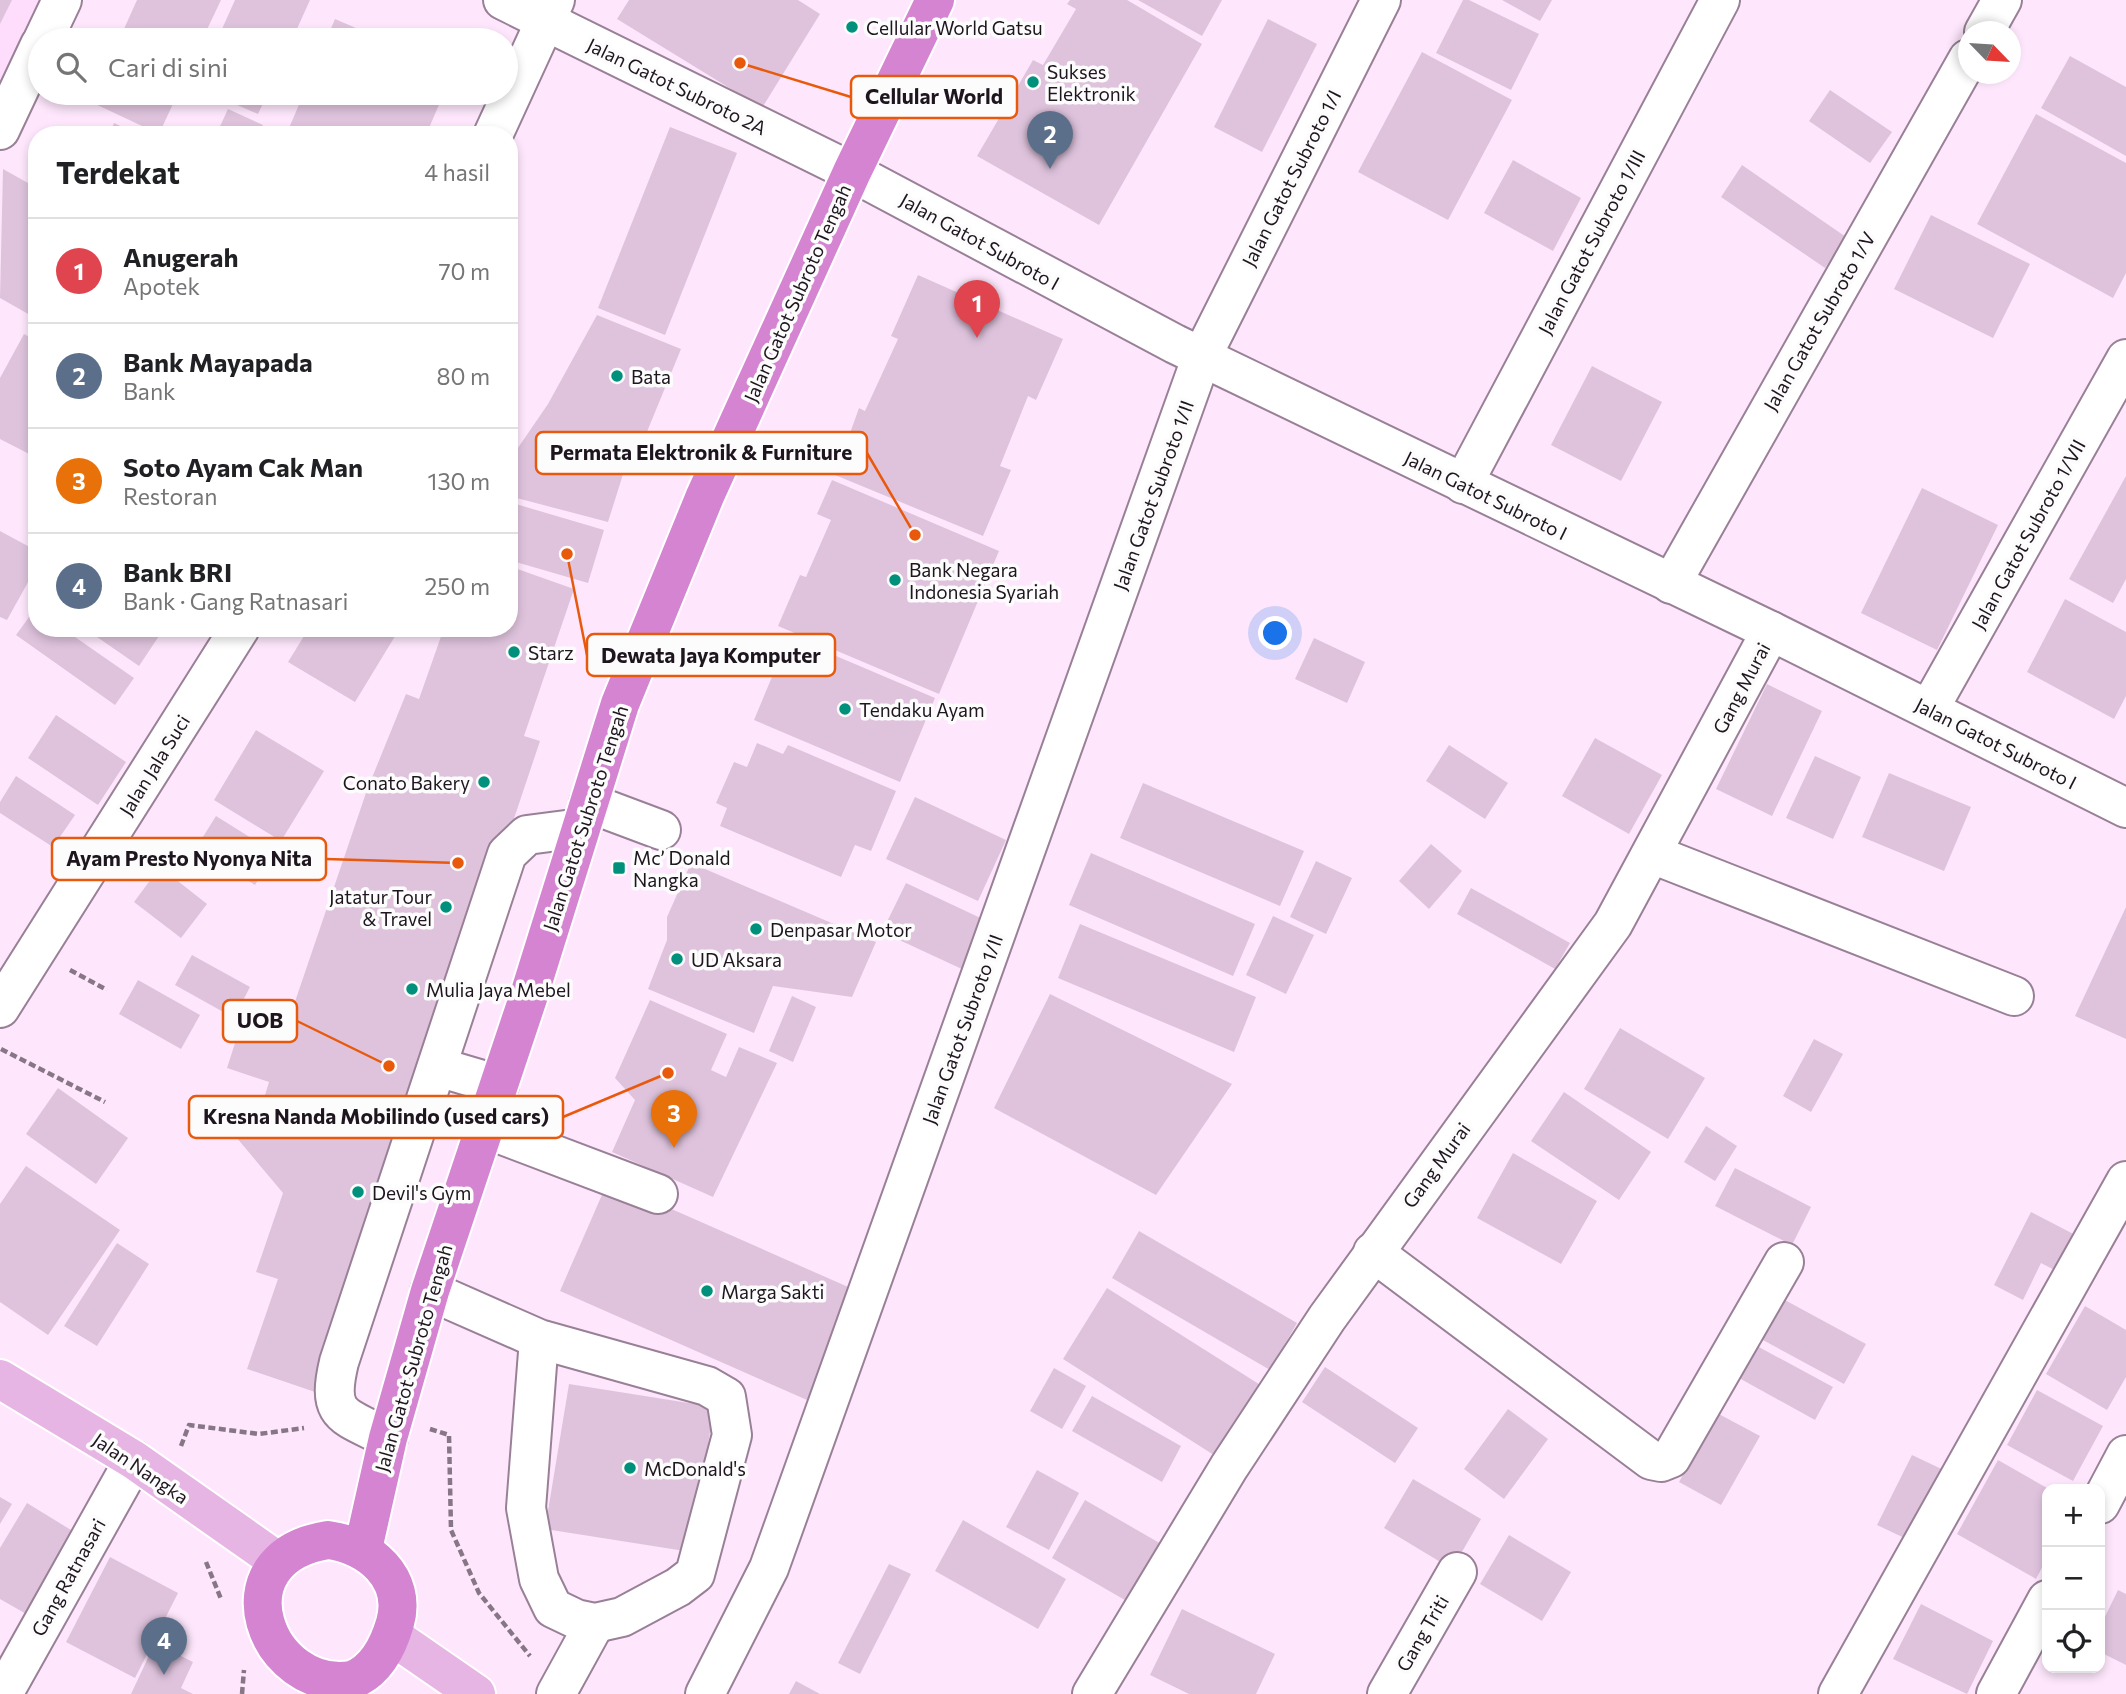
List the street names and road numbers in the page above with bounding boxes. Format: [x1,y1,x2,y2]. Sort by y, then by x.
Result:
street label: Jalan Gatot Subroto 2A [584,33,770,139]
street label: Jalan Gatot Subroto 1/I [1237,86,1345,270]
street label: Jalan Gatot Subroto 1/III [1533,146,1649,338]
street label: Jalan Gatot Subroto Tengah [739,181,855,405]
street label: Jalan Gatot Subroto I [896,188,1064,294]
street label: Jalan Gatot Subroto 1/V [1758,227,1880,415]
street label: Jalan Gatot Subroto 1/II [1108,397,1198,593]
street label: Jalan Gatot Subroto 1/VII [1966,435,2090,633]
street label: Jalan Gatot Subroto I [1401,446,1571,544]
street label: Gang Murai [1707,639,1775,737]
street label: Jalan Gatot Subroto I [1911,692,2081,794]
street label: Jalan Gatot Subroto Tengah [538,702,632,934]
street label: Jalan Jala Suci [114,710,194,820]
street label: Jalan Gatot Subroto 1/II [917,931,1007,1127]
street label: Gang Murai [1397,1118,1475,1212]
street label: Jalan Gatot Subroto Tengah [369,1242,457,1474]
street label: Jalan Nangka [89,1428,193,1508]
street label: Gang Ratnasari [26,1514,110,1640]
street label: Gang Triti [1391,1591,1453,1675]

